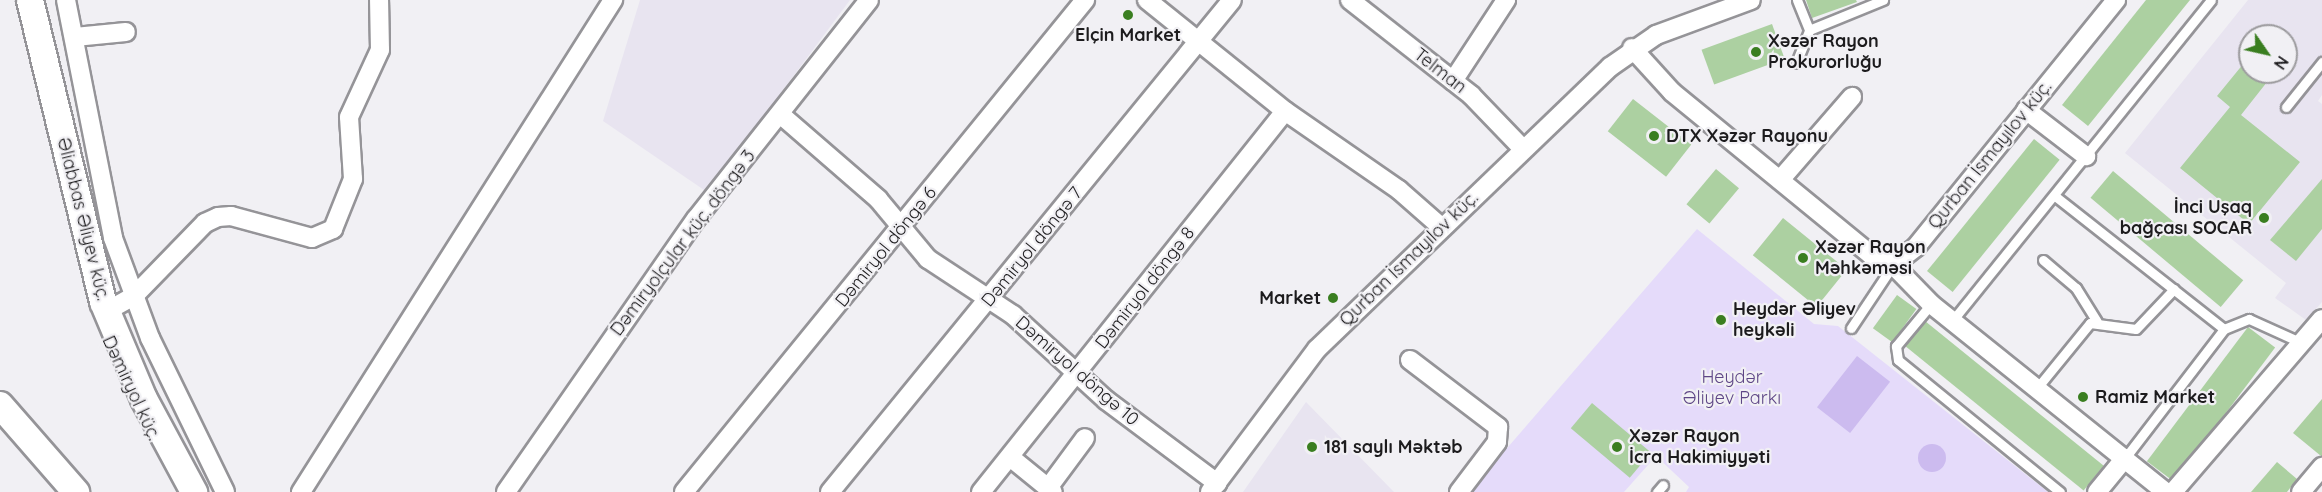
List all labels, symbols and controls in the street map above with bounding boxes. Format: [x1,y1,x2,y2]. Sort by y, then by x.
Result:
marker: Elçin Market [1121,8,1135,22]
place label: Elçin Market [1075,24,1181,46]
north arrow [2238,24,2298,84]
place label: Xəzər Rayon Prokurorluğu [1768,31,1882,74]
street label: Telman [1409,44,1471,98]
marker: Xəzər Rayon Prokurorluğu [1749,45,1763,59]
text: N [2270,52,2293,73]
street label: Qurban İsmayılov küç. [1924,77,2056,233]
place label: DTX Xəzər Rayonu [1666,125,1828,147]
marker: DTX Xəzər Rayonu [1647,129,1661,143]
street label: Əliabbas Əliyev küç. [52,135,114,303]
street label: Dəmiryolçular küç. döngə 3 [606,146,760,340]
street label: Dəmiryol döngə 6 [831,182,941,312]
street label: Dəmiryol döngə 7 [977,183,1087,311]
street label: Qurban İsmayılov küç. [1335,187,1483,331]
place label: İnci Uşaq bağçası SOCAR [2120,197,2252,240]
marker: İnci Uşaq bağçası SOCAR [2257,211,2271,225]
street label: Dəmiryol döngə 8 [1091,223,1199,353]
place label: Xəzər Rayon Məhkəməsi [1815,237,1926,280]
marker: Xəzər Rayon Məhkəməsi [1796,251,1810,265]
place label: Market [1259,287,1321,309]
marker: Market [1326,291,1340,305]
place label: Heydər Əliyev heykəli [1733,299,1856,342]
street label: Dəmiryol döngə 10 [1011,312,1143,430]
marker: Heydər Əliyev heykəli [1714,313,1728,327]
street label: Dəmiryol küç. [97,332,165,444]
park label: Heydər Əliyev Parkı [1683,367,1781,410]
place label: Ramiz Market [2095,386,2215,408]
marker: Ramiz Market [2076,390,2090,404]
place label: Xəzər Rayon İcra Hakimiyyəti [1629,426,1770,468]
place label: 181 saylı Məktəb [1324,436,1463,458]
marker: 181 saylı Məktəb [1305,440,1319,454]
marker: Xəzər Rayon İcra Hakimiyyəti [1610,440,1624,454]

